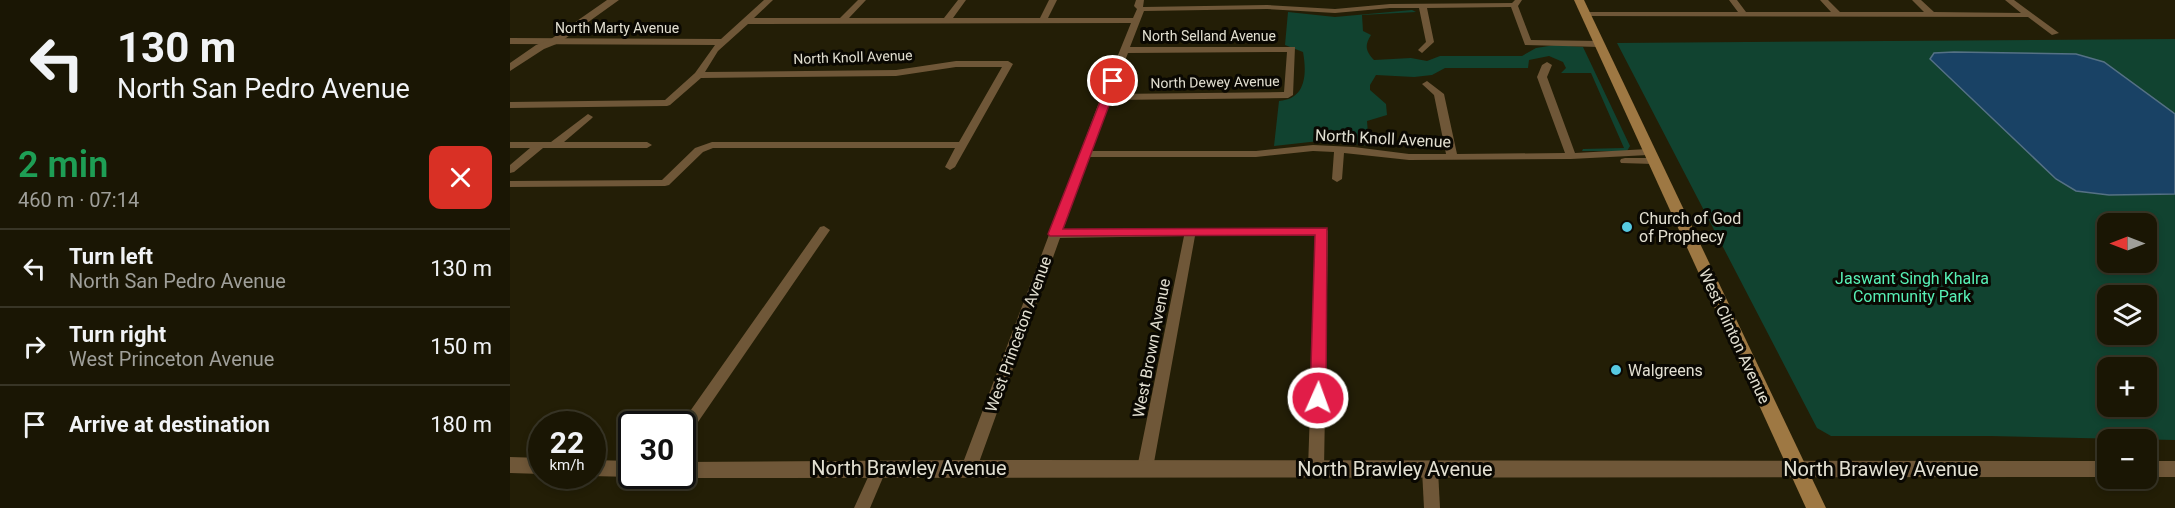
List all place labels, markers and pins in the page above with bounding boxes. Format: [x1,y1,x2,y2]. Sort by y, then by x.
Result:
pin [1087,55,1138,106]
place label: Church of God of Prophecy [1639,209,1741,246]
marker: Church of God of Prophecy [1620,220,1634,234]
place label: Walgreens [1628,361,1703,380]
marker: Walgreens [1609,363,1623,377]

